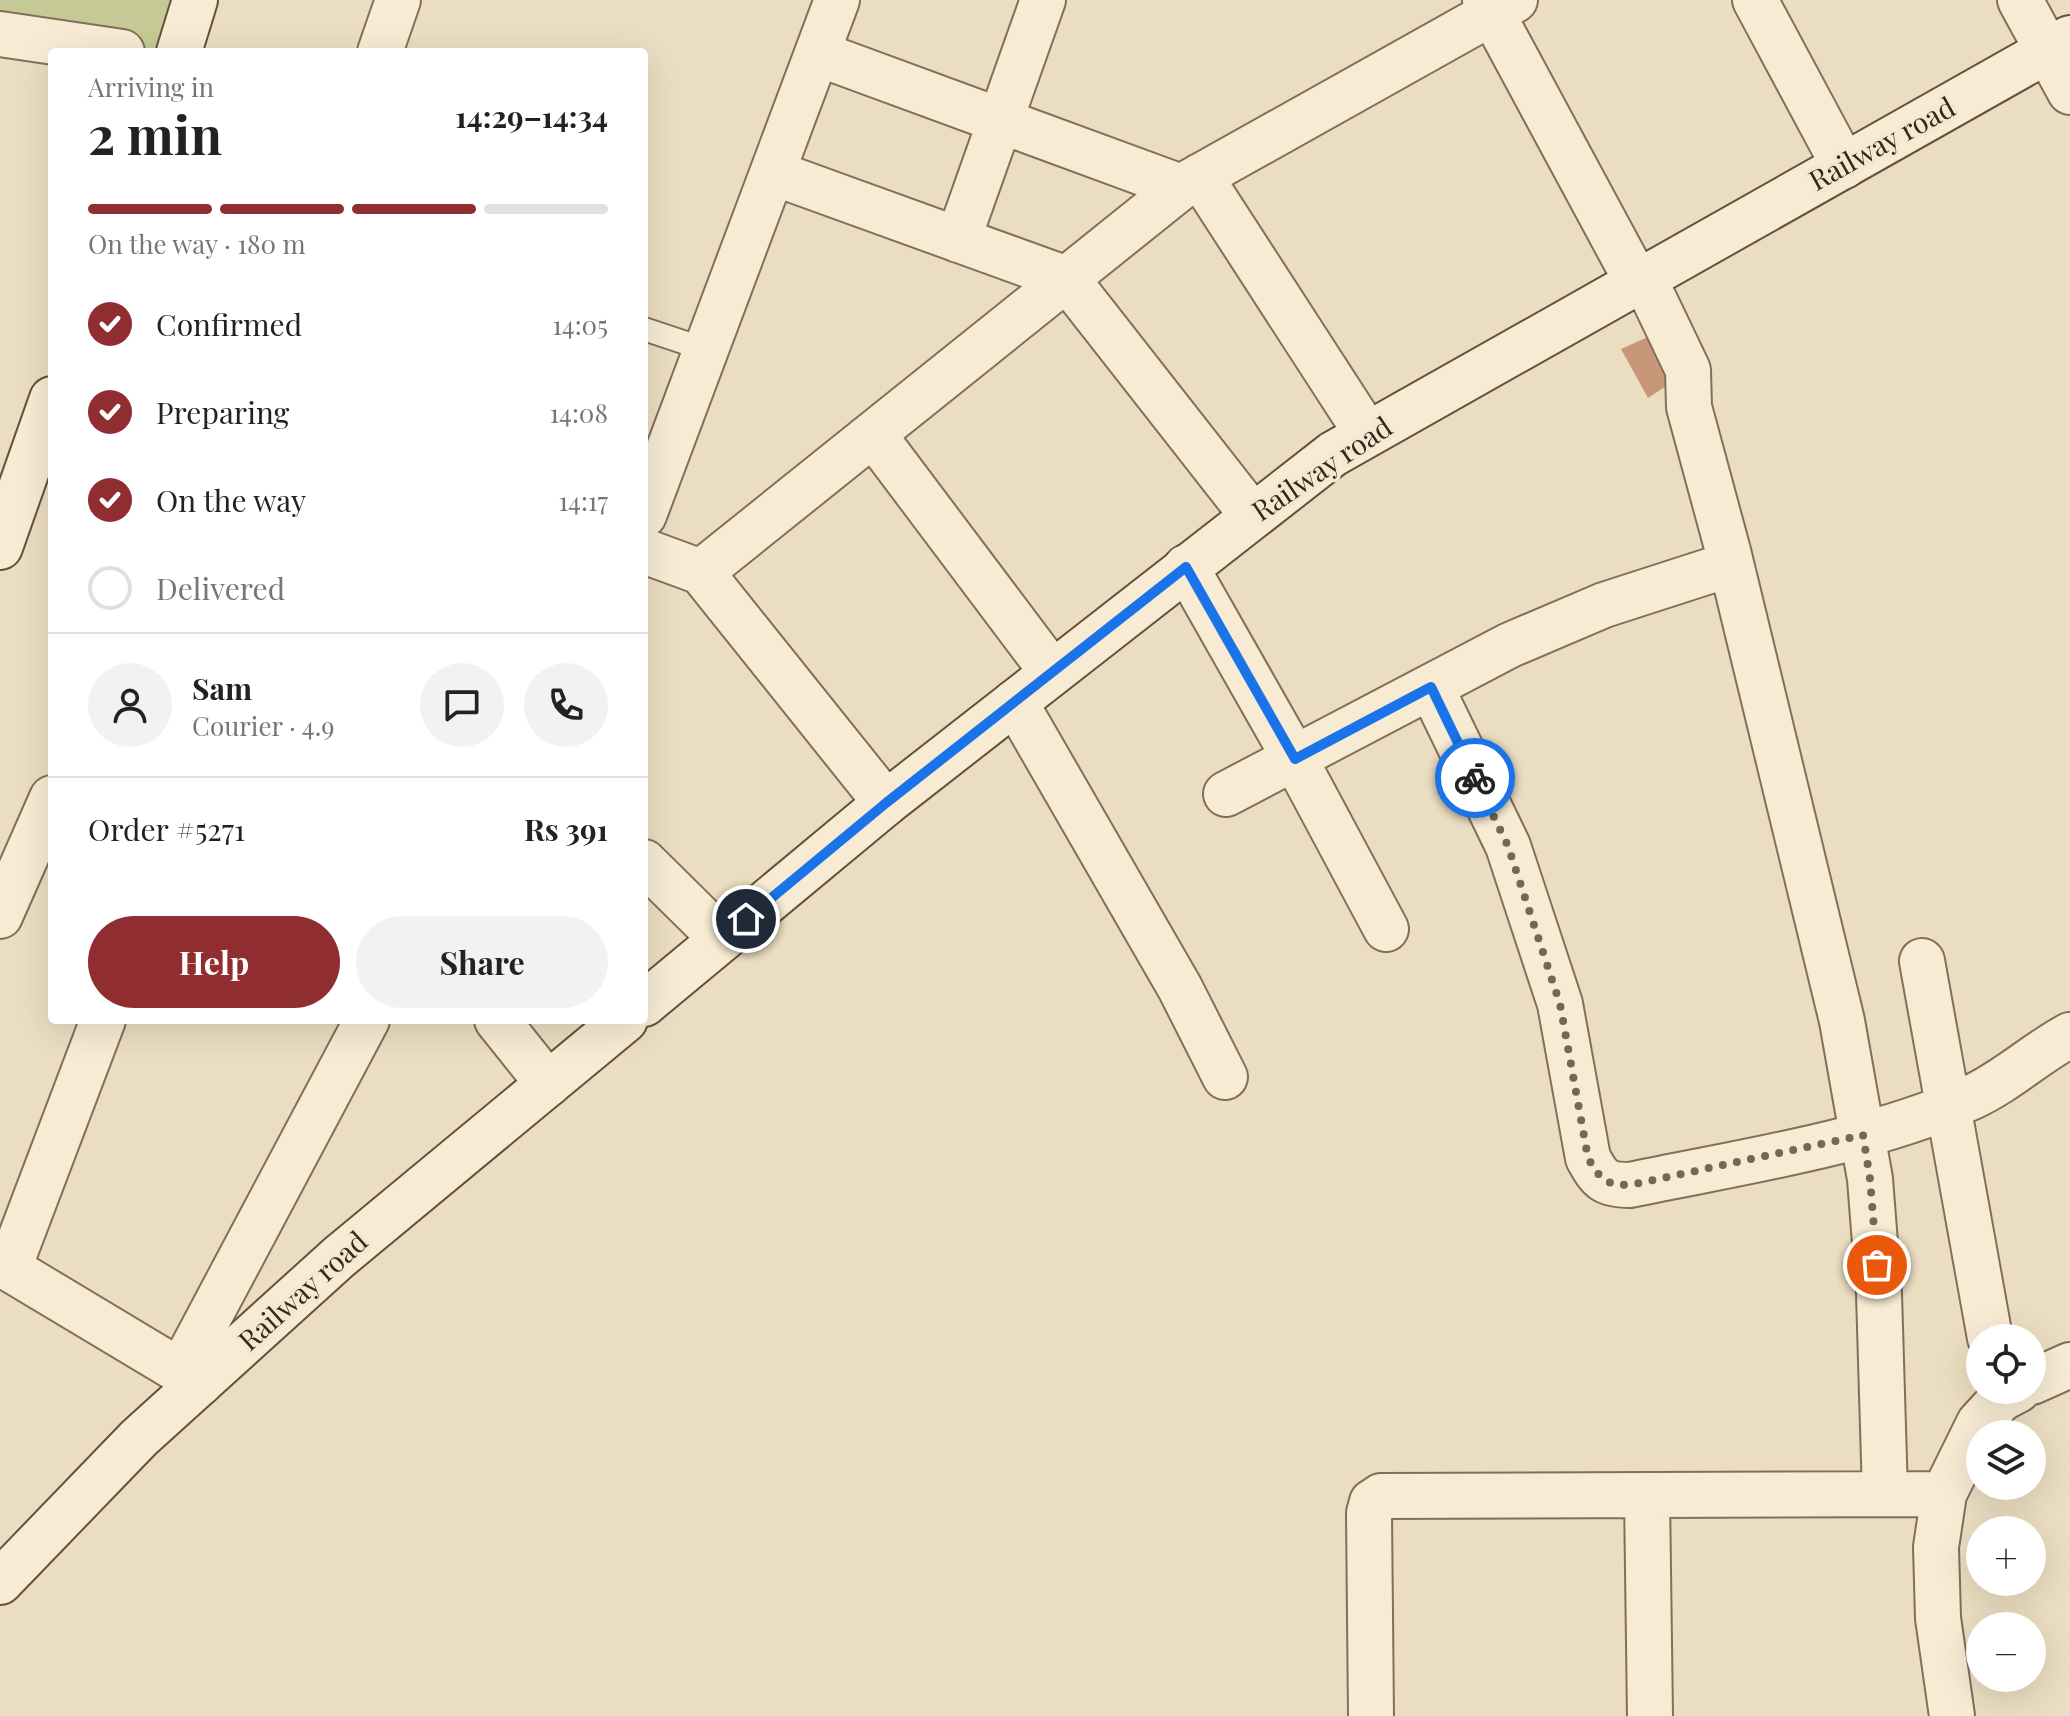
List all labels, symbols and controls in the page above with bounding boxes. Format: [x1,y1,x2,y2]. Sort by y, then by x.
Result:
text: Arriving in [88,69,214,104]
street label: Railway road [1802,87,1961,198]
text: 14:29–14:34 [455,96,608,136]
text: 2 min [88,99,222,168]
text: On the way · 180 m [88,226,306,261]
icon: check [88,302,132,346]
text: Confirmed [156,304,302,344]
text: 14:05 [552,307,608,342]
icon: check [88,390,132,434]
text: Preparing [156,392,289,432]
text: 14:08 [549,395,608,430]
street label: Railway road [1244,407,1398,528]
icon: check [88,478,132,522]
text: On the way [156,480,306,520]
text: 14:17 [558,483,608,518]
text: Delivered [156,568,285,608]
button: person [88,663,172,747]
button: chat [420,663,504,747]
button: phone [524,663,608,747]
text: Sam [192,668,252,708]
text: Courier · 4.9 [192,708,334,743]
courier [1435,738,1515,818]
icon: bike [1453,756,1497,800]
text: Order #5271 [88,809,245,849]
text: Rs 391 [524,809,608,849]
pin [712,885,780,953]
icon: home [724,897,768,941]
button: Help [88,916,340,1008]
button: Share [356,916,608,1008]
street label: Railway road [230,1222,374,1358]
pin [1843,1231,1911,1299]
icon: bag [1855,1243,1899,1287]
map controls [1966,1324,2046,1692]
button: locate [1966,1324,2046,1404]
button: layers [1966,1420,2046,1500]
button: + [1966,1516,2046,1596]
button: − [1966,1612,2046,1692]

